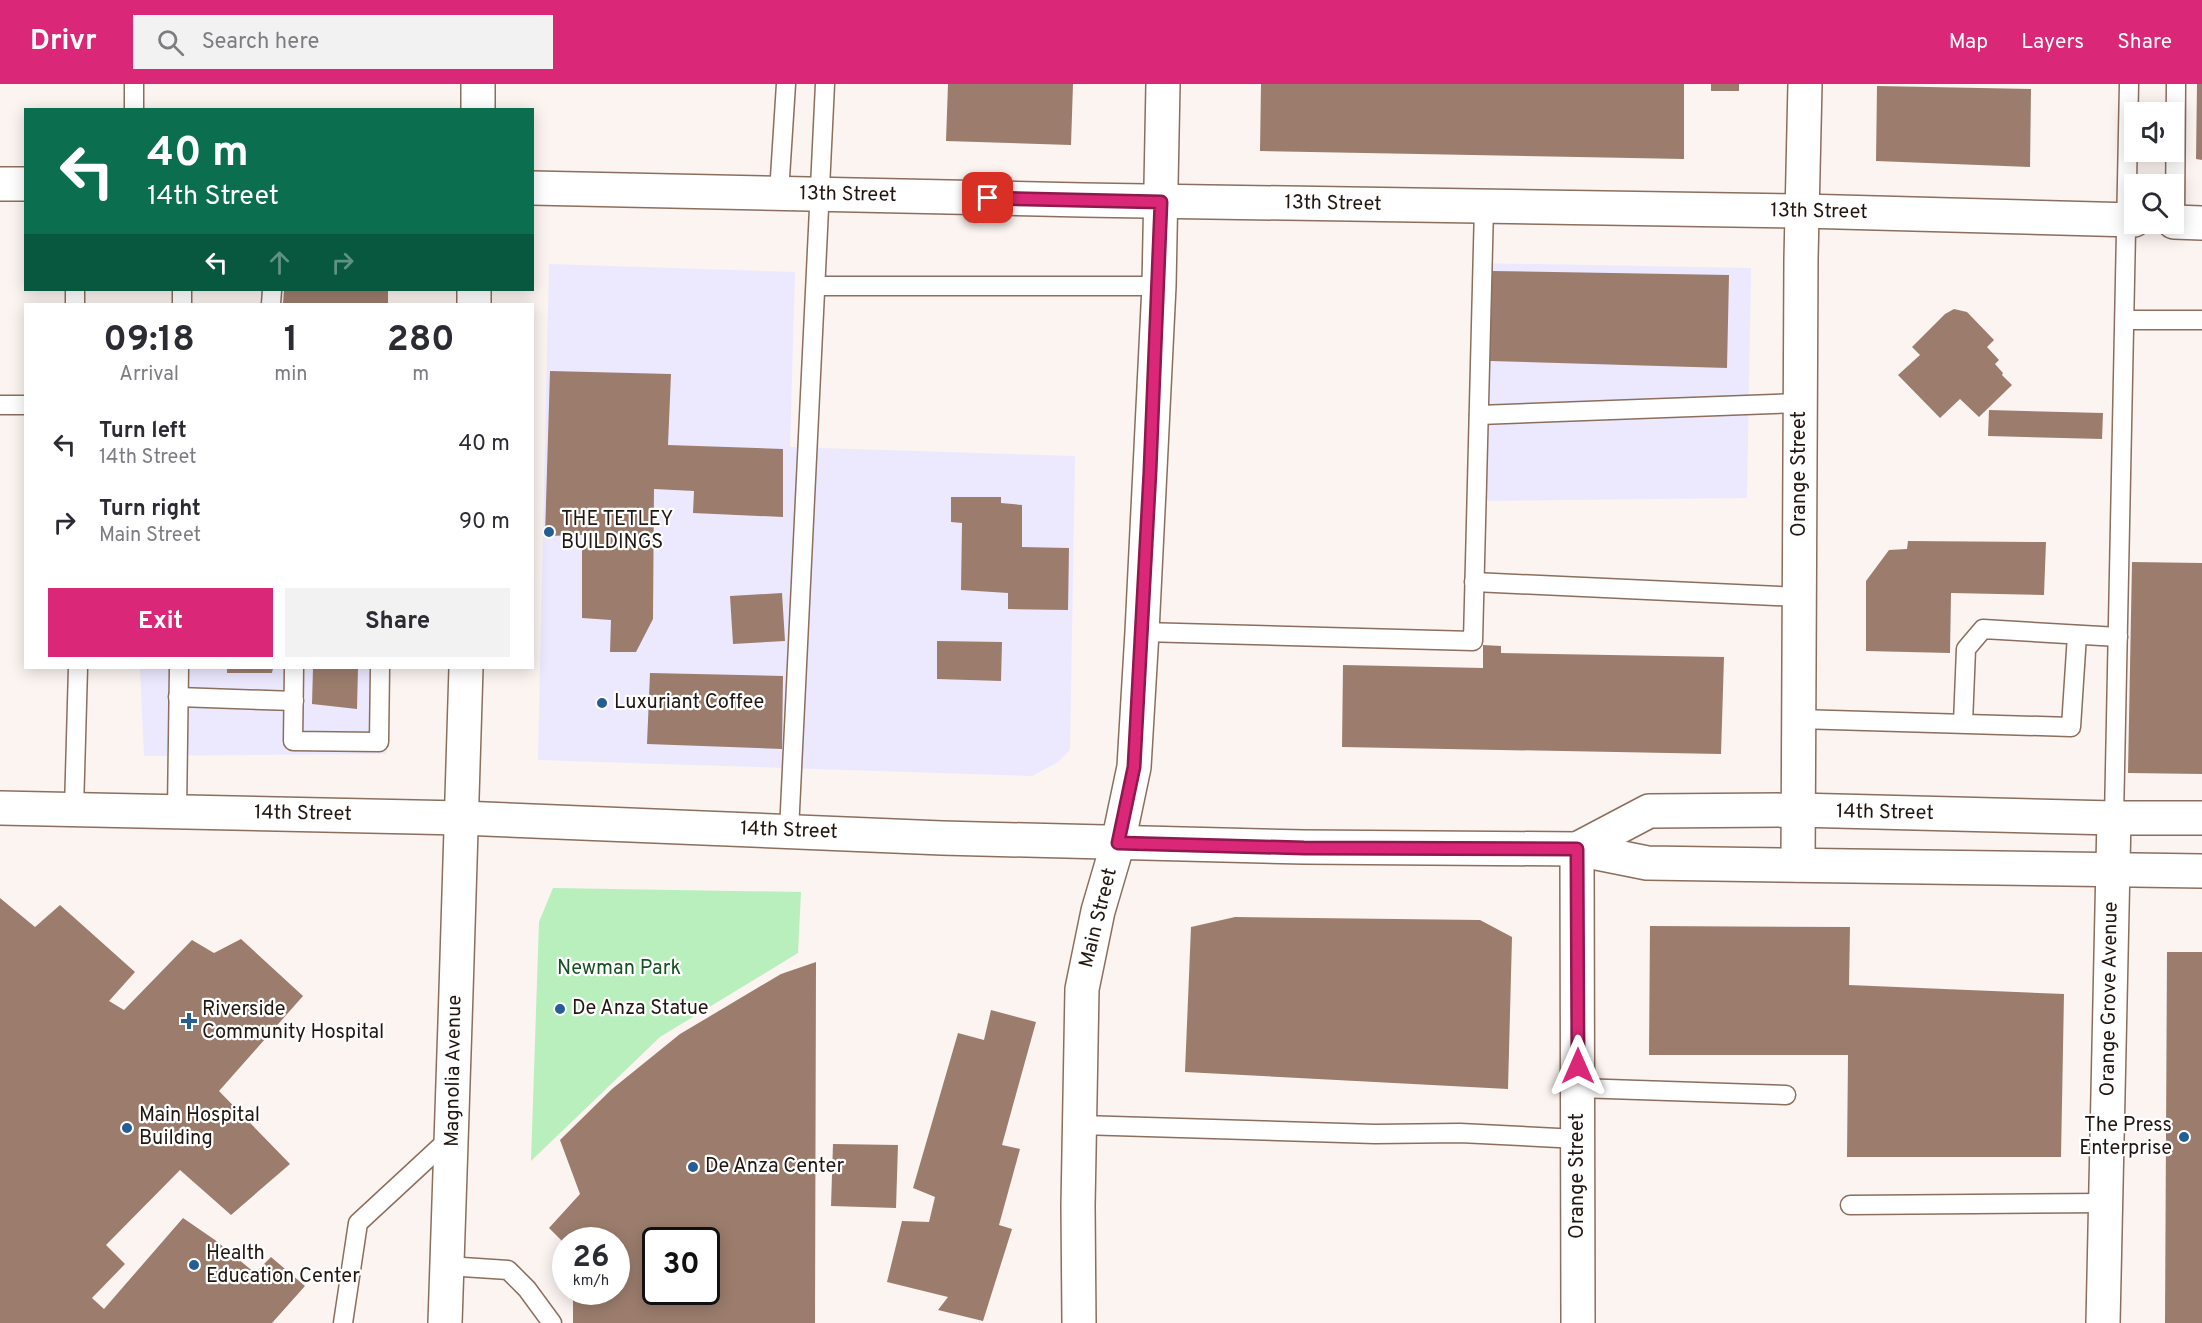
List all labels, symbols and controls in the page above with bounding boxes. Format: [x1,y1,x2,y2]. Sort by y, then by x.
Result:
search box [133,15,553,69]
text: Drivr [30,24,97,60]
icon: search [154,26,187,59]
text: Search here [202,29,319,56]
text: Map [1949,29,1988,56]
text: Layers [2021,29,2084,56]
text: Share [2117,29,2172,56]
map controls [2124,102,2184,234]
button: sound [2124,102,2184,162]
text: 40 m [147,128,249,181]
icon: left [48,132,126,210]
pin [962,172,1013,223]
button: search [2124,174,2184,234]
text: 14th Street [147,180,279,214]
street label: 13th Street [799,181,897,209]
icon: arrive [971,181,1004,214]
street label: 13th Street [1284,190,1382,218]
street label: 13th Street [1770,198,1868,226]
icon: left [200,246,233,279]
icon: ahead [263,246,296,279]
icon: right [326,246,359,279]
text: 09:18 [103,318,195,364]
text: 1 [284,318,298,364]
text: 280 [387,318,455,364]
text: Arrival [119,362,179,388]
text: min [274,362,308,388]
text: m [412,362,429,388]
street label: Orange Street [1787,411,1813,537]
text: Turn left [99,418,187,445]
icon: left [48,428,81,461]
text: 40 m [458,431,510,458]
text: 14th Street [99,445,197,471]
text: Turn right [99,496,201,523]
icon: right [48,506,81,539]
place label: THE TETLEY BUILDINGS [561,507,673,556]
text: 90 m [459,509,510,536]
text: Main Street [99,523,201,549]
marker: THE TETLEY BUILDINGS [542,525,556,539]
button: Exit [48,588,273,657]
button: Share [285,588,510,657]
place label: Luxuriant Coffee [614,690,764,716]
marker: Luxuriant Coffee [595,696,609,710]
street label: 14th Street [1836,799,1934,827]
street label: 14th Street [254,800,352,828]
street label: 14th Street [740,816,838,846]
street label: Main Street [1074,865,1124,971]
street label: Orange Grove Avenue [2095,901,2125,1097]
park label: Newman Park [557,956,681,982]
street label: Magnolia Avenue [440,995,468,1147]
place label: De Anza Statue [572,996,709,1022]
place label: Riverside Community Hospital [202,997,384,1046]
marker: De Anza Statue [553,1002,567,1016]
marker: Riverside Community Hospital [180,1012,198,1030]
position arrow [1546,1034,1610,1098]
place label: Main Hospital Building [139,1103,260,1152]
street label: Orange Street [1565,1113,1591,1239]
place label: The Press Enterprise [2079,1113,2172,1162]
marker: Main Hospital Building [120,1121,134,1135]
marker: The Press Enterprise [2177,1130,2191,1144]
place label: De Anza Center [705,1154,845,1180]
marker: De Anza Center [686,1160,700,1174]
speed limit sign: 30 [642,1227,720,1305]
text: 26 [573,1240,609,1277]
place label: Health Education Center [206,1241,360,1290]
marker: Health Education Center [187,1258,201,1272]
text: km/h [573,1272,609,1291]

